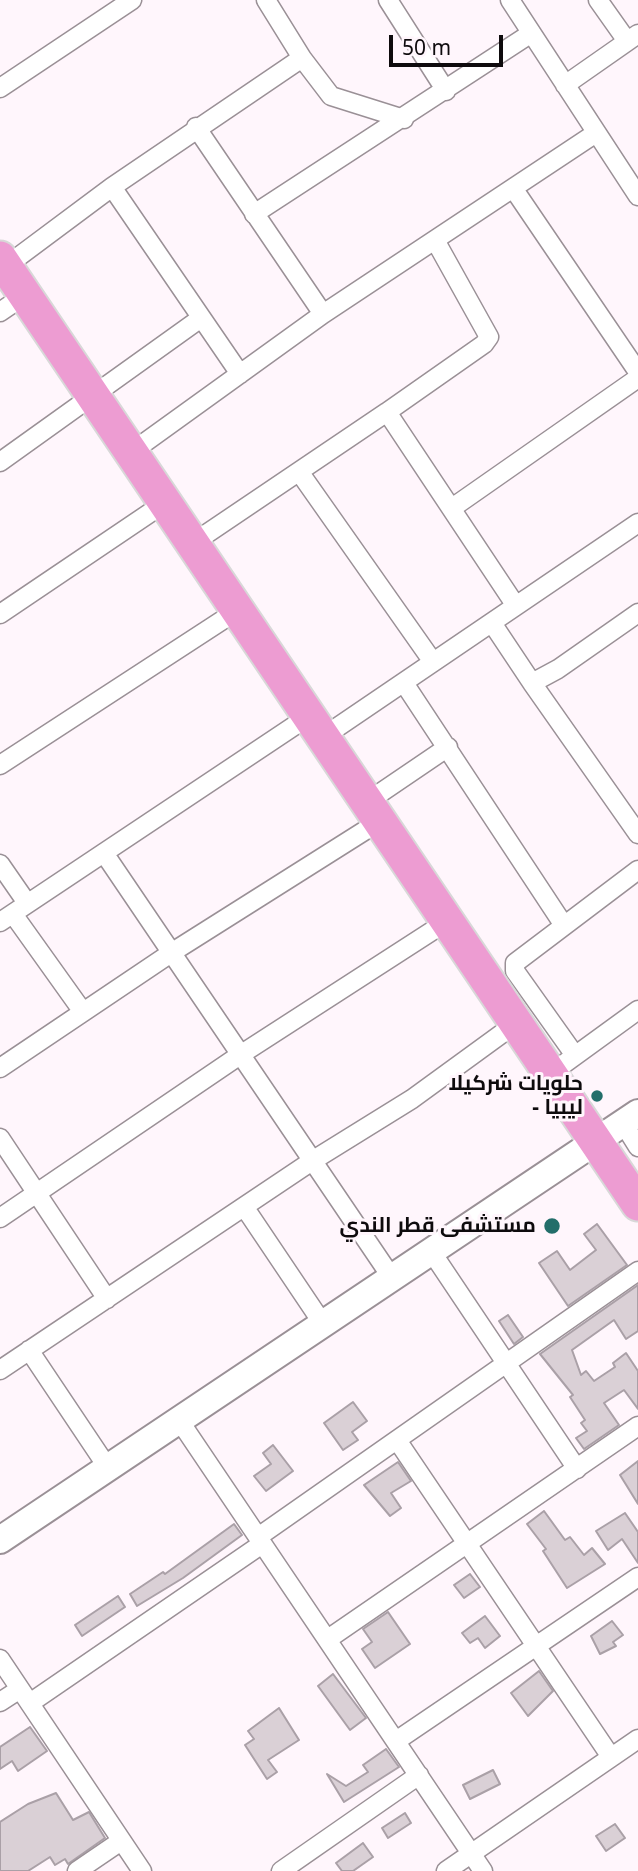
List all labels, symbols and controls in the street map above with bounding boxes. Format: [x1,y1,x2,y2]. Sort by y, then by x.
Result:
scale bar [393,21,507,65]
text: 50 m [402,33,451,61]
place label: حلويات شركيلا - ليبيا [448,1071,583,1121]
marker: حلويات شركيلا - ليبيا [589,1088,605,1104]
place label: مستشفى قطر الندي [340,1213,536,1239]
marker: مستشفى قطر الندي [542,1216,562,1236]

